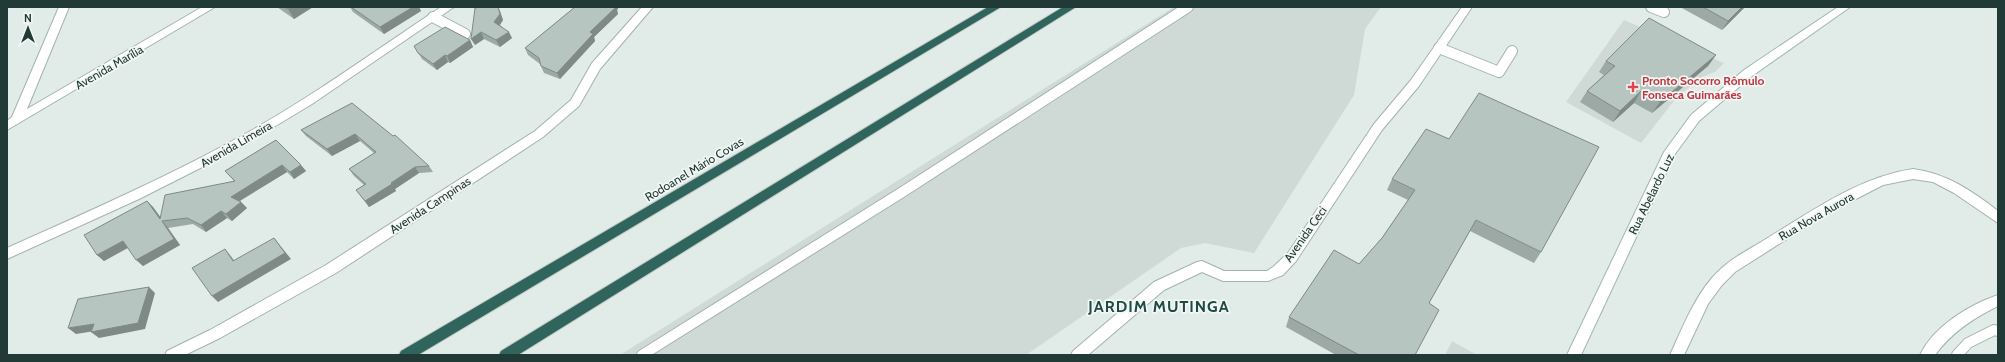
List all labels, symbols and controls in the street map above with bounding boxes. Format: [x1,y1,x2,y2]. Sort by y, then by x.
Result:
north arrow [8,8,48,48]
text: N [24,11,32,25]
street label: Avenida Marília [72,41,146,93]
place label: Pronto Socorro Rômulo Fonseca Guimarães [1642,73,1765,102]
marker: Pronto Socorro Rômulo Fonseca Guimarães [1627,81,1639,93]
street label: Avenida Limeira [197,117,275,171]
street label: Rodoanel Mário Covas [642,134,746,204]
street label: Rua Abelardo Luz [1625,151,1677,237]
street label: Avenida Campinas [387,173,473,237]
street label: Rua Nova Aurora [1776,188,1856,244]
street label: Avenida Ceci [1280,203,1330,265]
district label: JARDIM MUTINGA [1087,297,1230,316]

